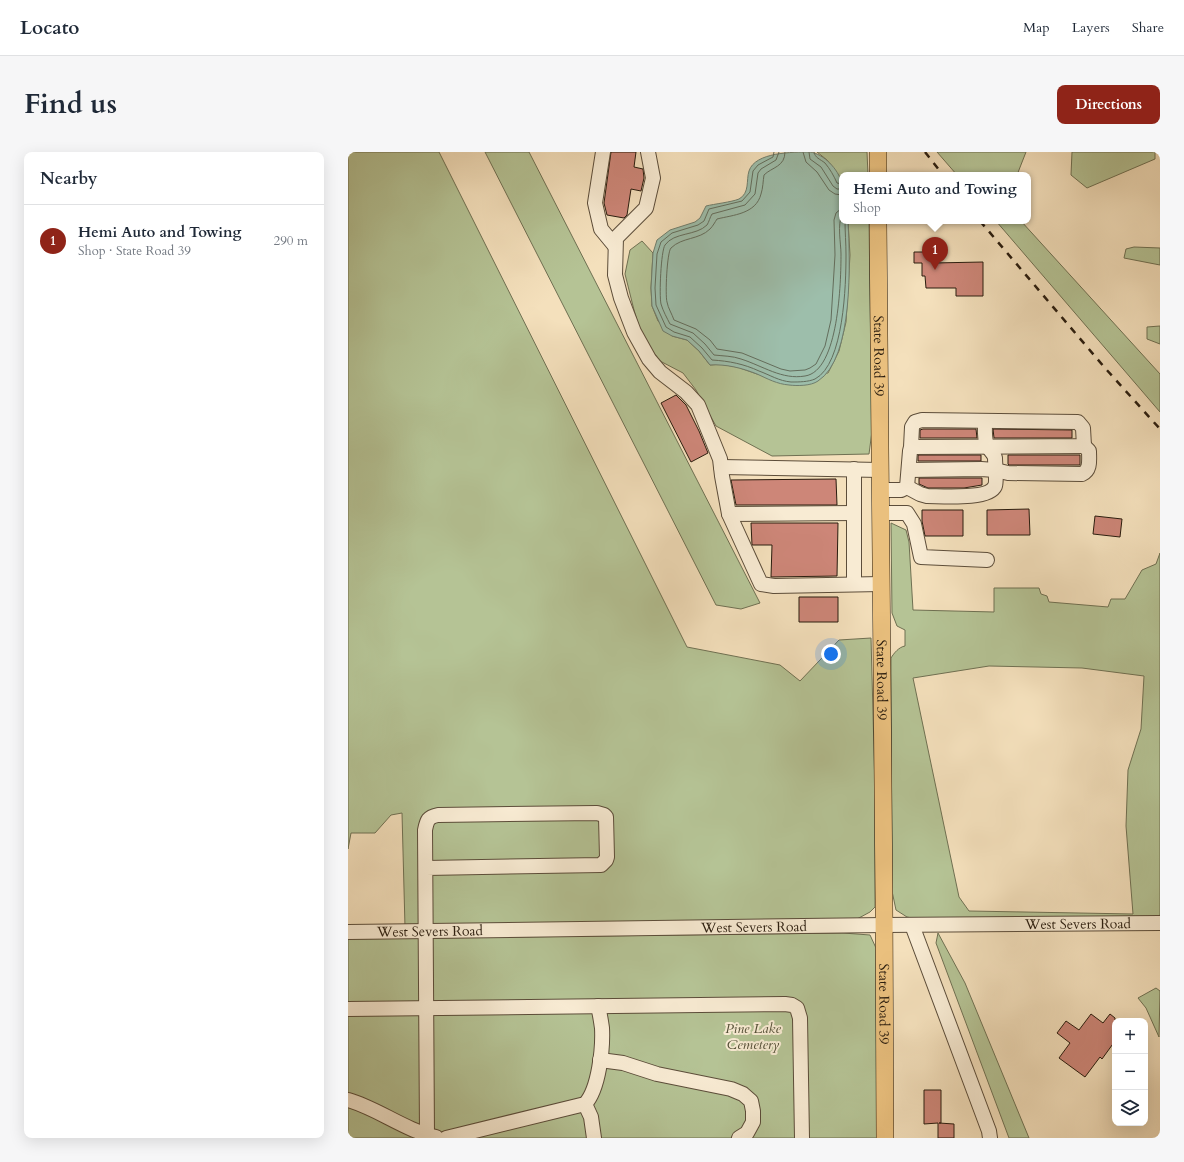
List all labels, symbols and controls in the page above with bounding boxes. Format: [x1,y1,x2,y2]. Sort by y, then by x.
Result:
text: Locato [20,15,79,41]
text: Map [1023,18,1050,37]
text: Layers [1072,18,1110,37]
text: Share [1132,18,1164,37]
text: Find us [24,85,117,123]
button: Directions [1057,85,1160,124]
text: Nearby [40,167,97,190]
popup [839,172,1031,224]
text: Hemi Auto and Towing [853,179,1017,199]
text: Shop [853,199,881,217]
text: Hemi Auto and Towing [78,222,242,242]
text: 1 [50,232,56,250]
text: 290 m [274,232,308,250]
pin: 1 [922,237,948,270]
text: Shop · State Road 39 [78,242,191,260]
street label: State Road 39 [869,315,889,397]
street label: State Road 39 [872,639,892,721]
your location [821,644,841,664]
street label: West Severs Road [1024,914,1132,933]
street label: West Severs Road [700,917,808,937]
street label: West Severs Road [376,921,484,941]
street label: State Road 39 [875,963,894,1045]
map controls [1112,1018,1148,1126]
button: + [1112,1018,1148,1054]
park label: Pine Lake Cemetery [725,1019,781,1054]
button: − [1112,1054,1148,1090]
button: layers [1112,1090,1148,1126]

